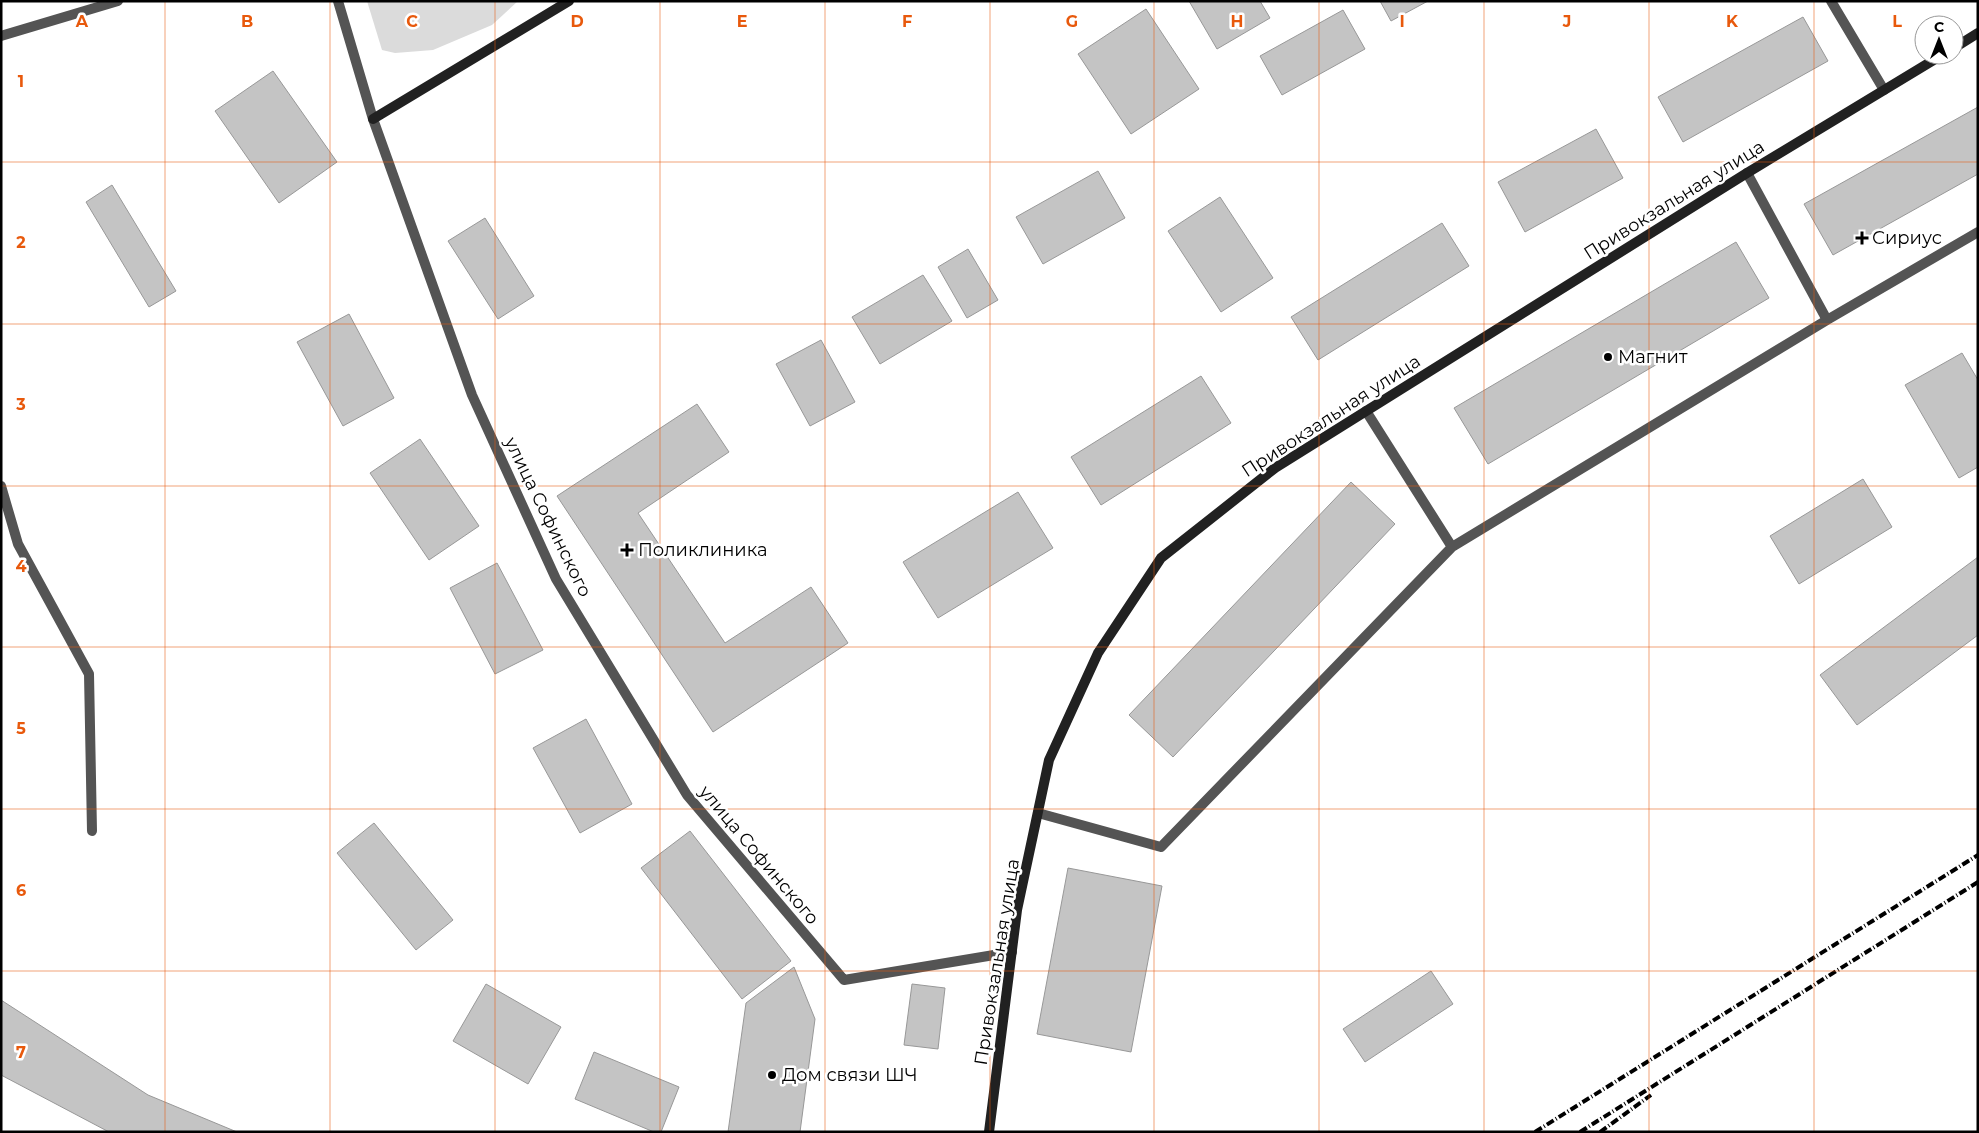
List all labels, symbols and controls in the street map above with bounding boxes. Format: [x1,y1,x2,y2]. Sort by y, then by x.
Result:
text: A [75,12,89,31]
text: B [241,12,253,31]
text: C [406,12,418,31]
text: D [570,12,584,31]
text: E [737,12,747,31]
text: F [902,12,912,31]
text: G [1066,12,1078,31]
text: H [1231,12,1243,31]
text: I [1399,12,1405,31]
text: J [1562,12,1571,31]
text: K [1726,12,1739,31]
text: L [1892,12,1902,31]
north arrow [1914,15,1964,65]
text: С [1934,18,1944,36]
text: 1 [18,72,24,91]
street label: Привокзальная улица [1580,135,1768,265]
place label: Сириус [1872,227,1942,249]
marker: Сириус [1856,232,1868,244]
text: 2 [16,233,26,252]
place label: Магнит [1618,346,1688,368]
street label: Привокзальная улица [1238,350,1424,482]
marker: Магнит [1602,351,1614,363]
text: 3 [15,395,26,414]
street label: улица Софинского [499,433,596,600]
place label: Поликлиника [638,539,768,561]
marker: Поликлиника [620,543,634,557]
text: 4 [15,557,27,576]
text: 5 [16,719,26,738]
street label: улица Софинского [694,780,824,929]
street label: Привокзальная улица [970,857,1024,1067]
text: 6 [16,881,26,900]
text: 7 [16,1043,26,1062]
place label: Дом связи ШЧ [782,1064,918,1086]
marker: Дом связи ШЧ [766,1069,778,1081]

